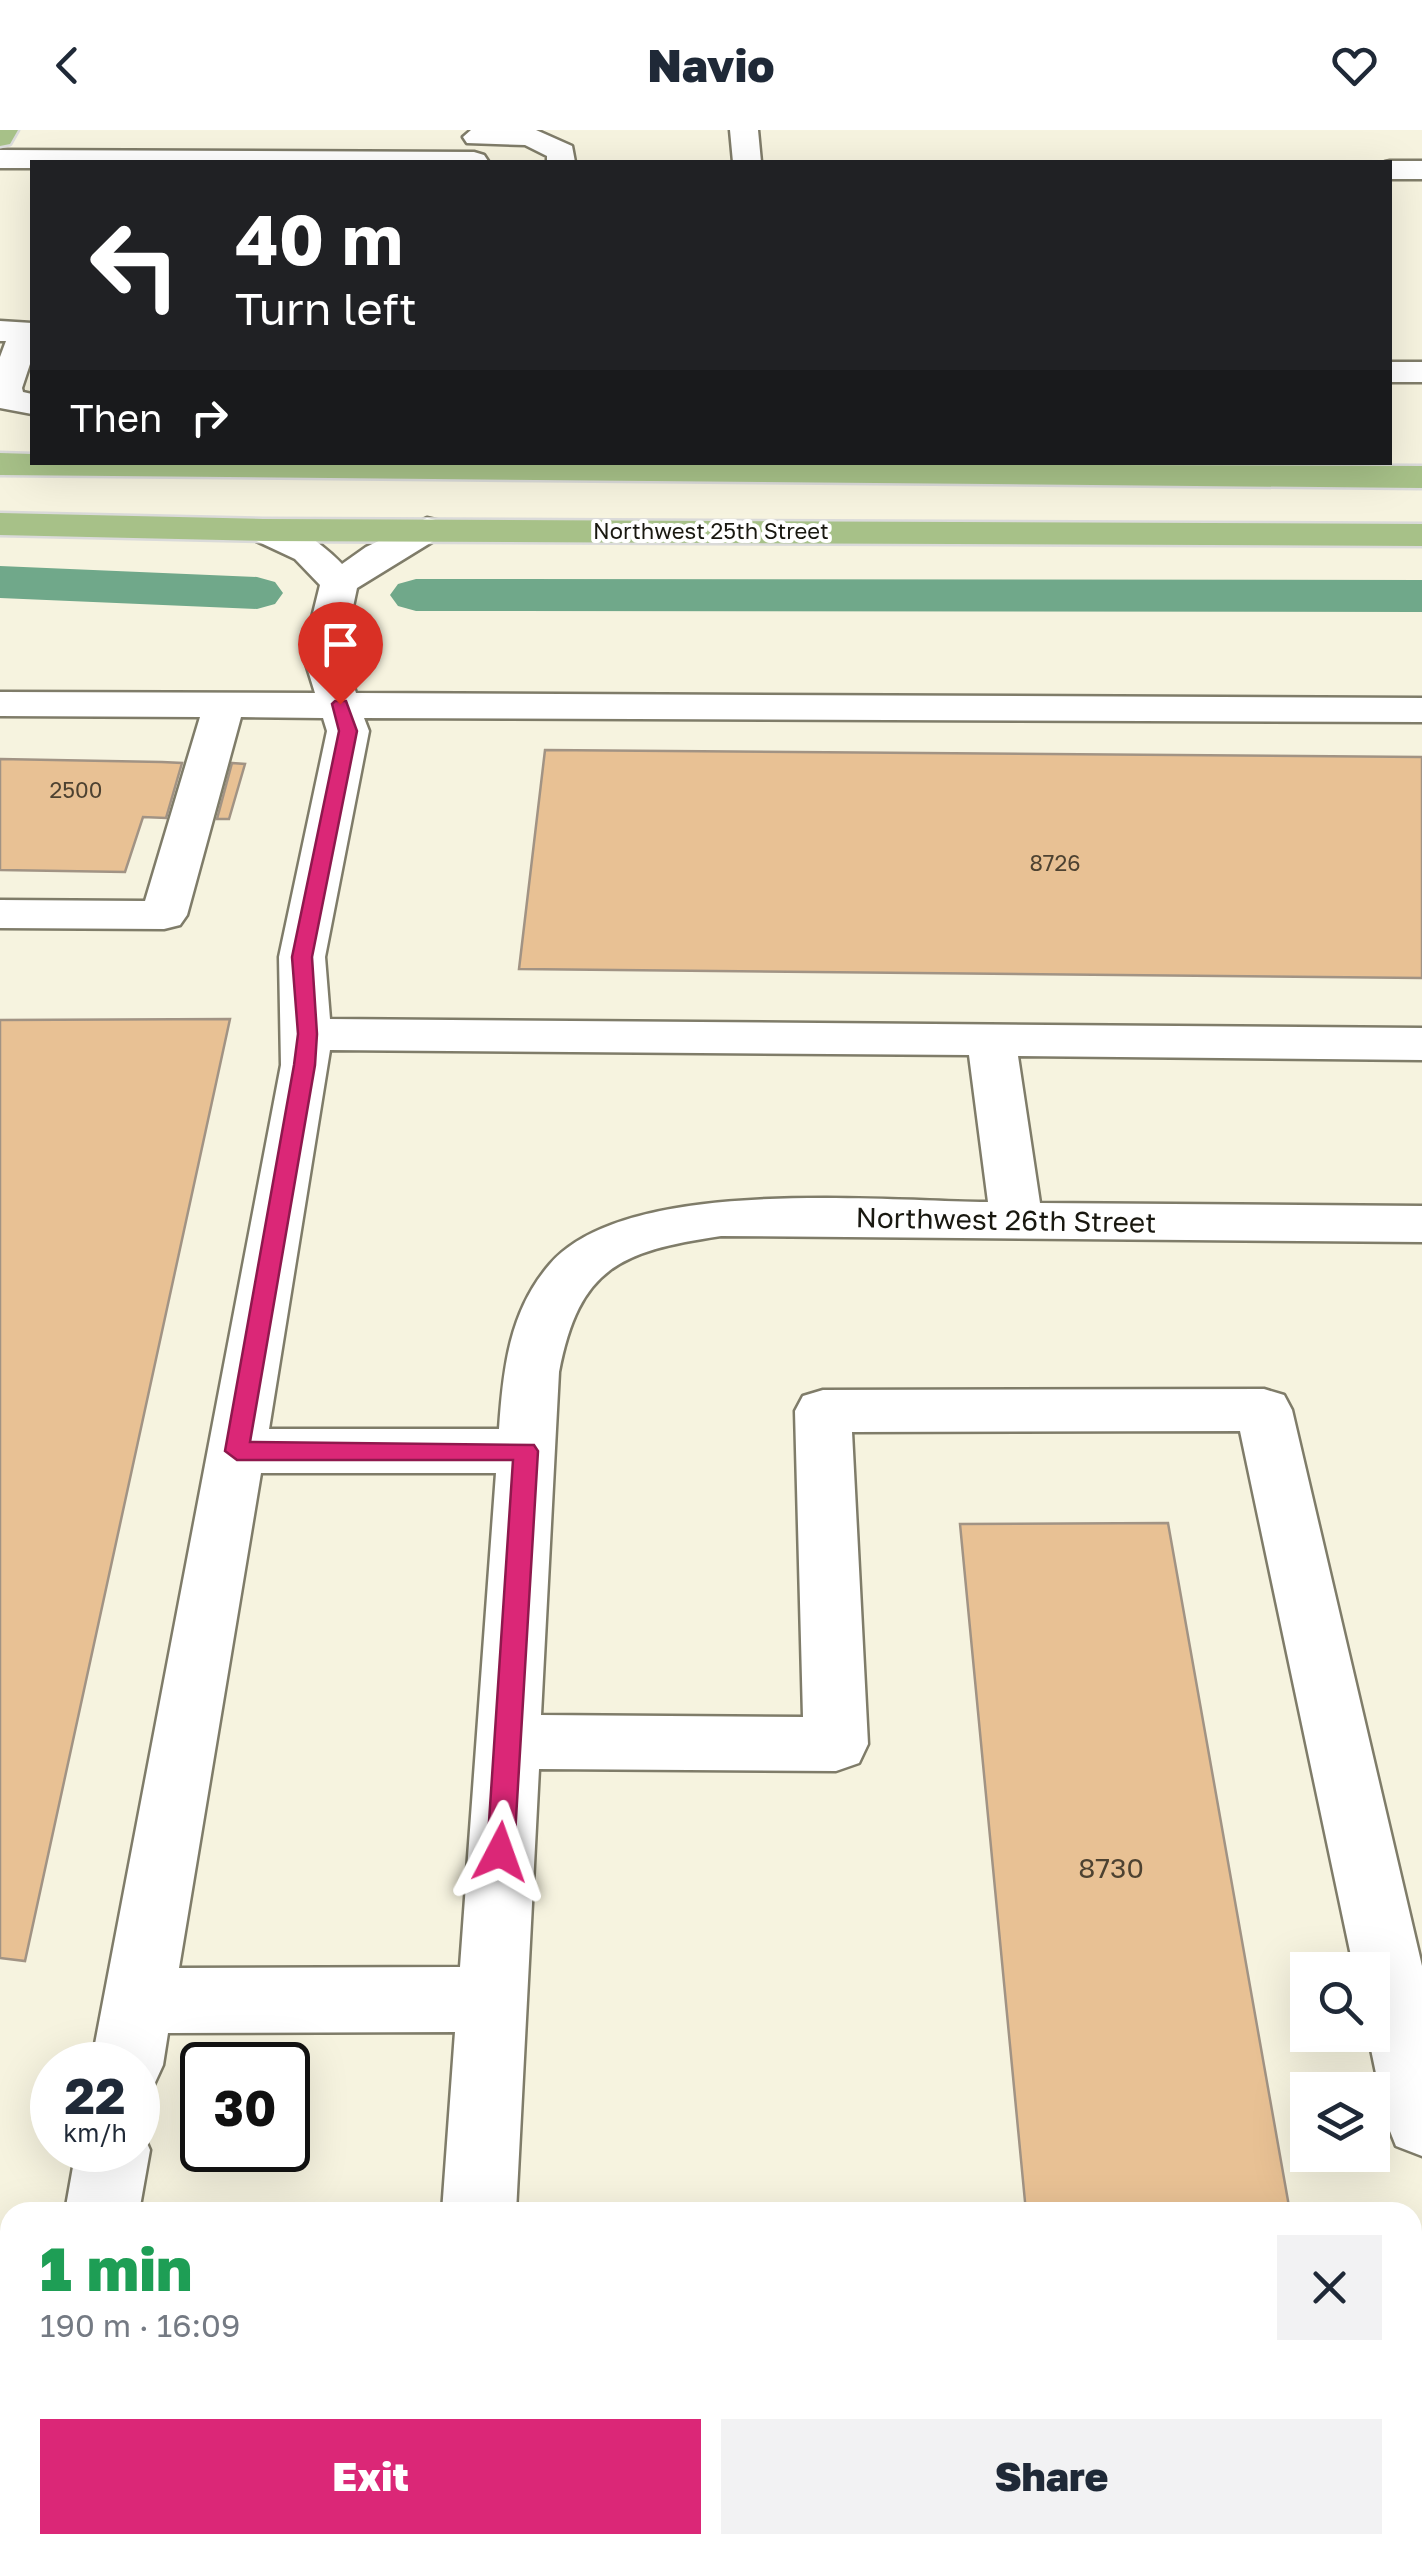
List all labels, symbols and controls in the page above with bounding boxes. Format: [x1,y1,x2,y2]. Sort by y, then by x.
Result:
icon: back [40,38,95,93]
text: Navio [647,38,775,92]
icon: heart [1327,38,1382,93]
text: 40 m [235,196,403,280]
icon: left [70,200,200,330]
text: Turn left [235,281,417,335]
icon: right [182,390,237,445]
text: Then [70,395,162,440]
street label: Northwest 25th Street [593,517,829,544]
pin [298,602,383,705]
icon: arrive [313,617,368,672]
house number: 2500 [50,776,102,803]
house number: 8726 [1029,849,1081,876]
street label: Northwest 26th Street [855,1200,1157,1239]
position arrow [448,1800,552,1904]
house number: 8730 [1078,1851,1144,1884]
map controls [1290,1952,1390,2172]
button: search [1290,1952,1390,2052]
speed limit sign: 30 [180,2042,310,2172]
text: 22 [64,2065,125,2125]
button: layers [1290,2072,1390,2172]
text: km/h [63,2117,127,2148]
text: 1 min [40,2232,192,2304]
button: close [1277,2235,1382,2340]
text: 190 m · 16:09 [40,2306,240,2344]
button: Exit [40,2419,701,2534]
button: Share [721,2419,1382,2534]

